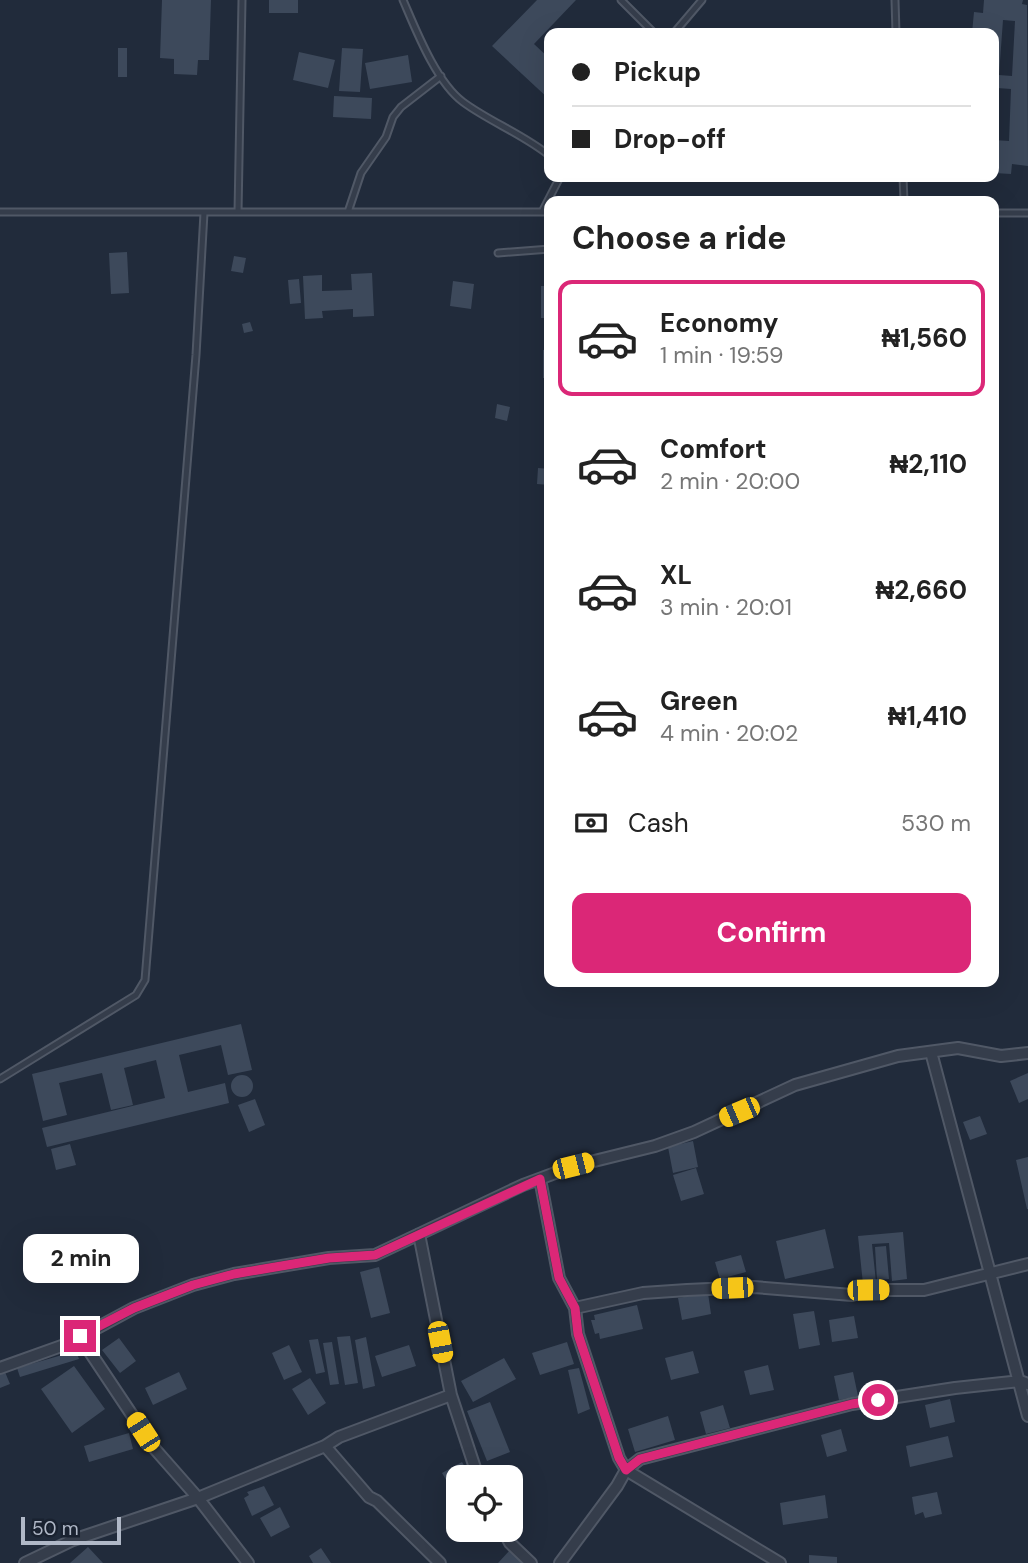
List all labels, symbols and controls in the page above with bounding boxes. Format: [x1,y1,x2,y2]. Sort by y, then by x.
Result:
text: Pickup [614,55,701,89]
text: Drop-off [614,122,726,156]
text: Choose a ride [572,217,787,259]
text: Economy [660,306,778,340]
icon: car [576,307,639,370]
text: ₦1,560 [881,321,967,355]
text: 1 min · 19:59 [660,340,783,370]
text: Comfort [660,432,766,466]
icon: car [576,433,639,496]
text: ₦2,110 [890,447,967,481]
text: 2 min · 20:00 [660,466,800,496]
text: XL [660,558,692,592]
icon: car [576,559,639,622]
text: ₦2,660 [876,573,967,607]
text: 3 min · 20:01 [660,592,792,622]
text: Green [660,684,738,718]
icon: car [576,685,639,748]
text: ₦1,410 [888,699,967,733]
text: 4 min · 20:02 [660,718,798,748]
icon: cash [572,804,610,842]
text: Cash [628,806,689,840]
text: 530 m [901,808,971,838]
button: Confirm [572,893,971,973]
car [716,1094,763,1130]
car [551,1151,596,1181]
callout: 2 min [22,1234,138,1284]
text: 2 min [51,1243,111,1273]
car [711,1277,754,1299]
car [847,1279,890,1301]
car [426,1319,455,1365]
route end [64,1320,96,1352]
route start [862,1384,894,1416]
car [123,1409,164,1455]
map controls [446,1465,523,1542]
button: locate [446,1465,523,1542]
scale bar [21,1514,121,1546]
text: 50 m [32,1516,79,1541]

